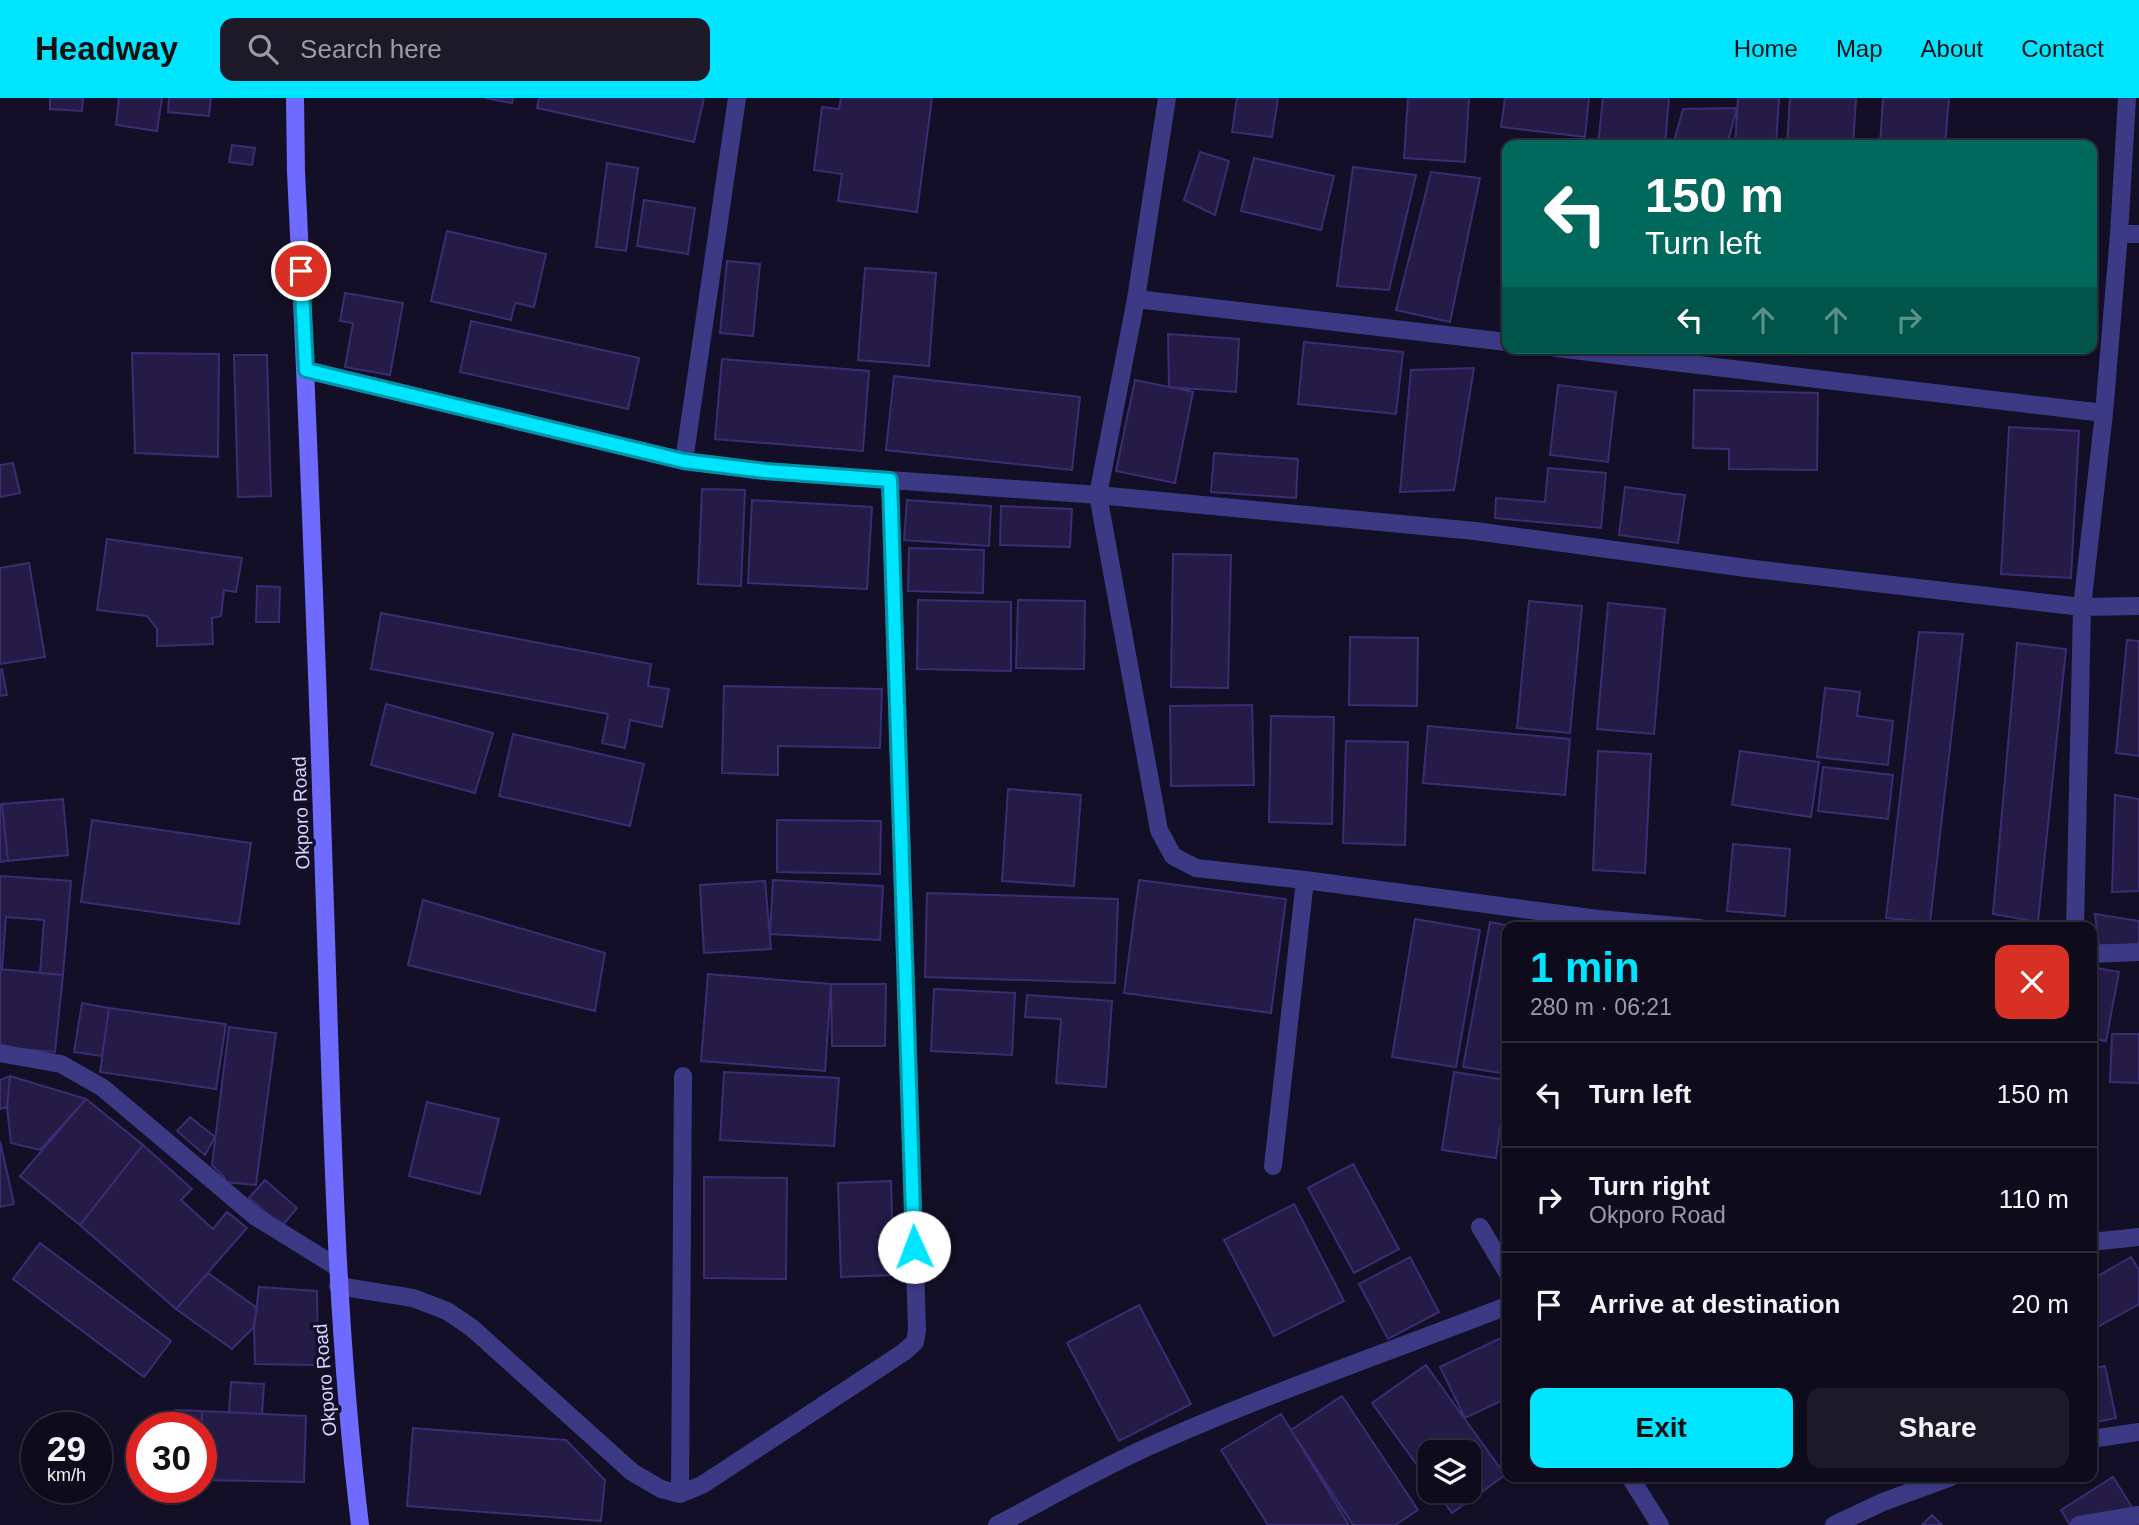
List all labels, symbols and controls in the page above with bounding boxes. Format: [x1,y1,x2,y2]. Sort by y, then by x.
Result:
search box [220,18,710,81]
text: Headway [35,30,178,67]
icon: search [244,30,282,68]
text: Search here [300,34,442,64]
text: Home [1734,35,1798,62]
text: Map [1836,35,1883,62]
text: About [1921,35,1983,62]
text: Contact [2021,35,2104,62]
icon: left [1530,168,1621,259]
text: 150 m [1645,168,1784,222]
text: Turn left [1645,225,1761,261]
pin [271,241,331,301]
icon: arrive [282,252,320,290]
icon: left [1671,301,1709,339]
icon: ahead [1744,301,1782,339]
icon: ahead [1817,301,1855,339]
icon: right [1890,301,1928,339]
street label: Okporo Road [289,756,313,870]
text: 1 min [1530,944,1640,991]
button: close [1995,945,2069,1019]
text: 280 m · 06:21 [1530,994,1672,1020]
icon: left [1530,1076,1568,1114]
text: Turn left [1589,1079,1691,1109]
text: 150 m [1997,1079,2069,1109]
text: Turn right [1589,1171,1710,1201]
icon: right [1530,1181,1568,1219]
text: 110 m [1999,1184,2069,1214]
text: Okporo Road [1589,1202,1726,1228]
position arrow [877,1210,951,1284]
icon: arrive [1530,1286,1568,1324]
text: Arrive at destination [1589,1289,1840,1319]
text: 20 m [2011,1289,2069,1319]
street label: Okporo Road [310,1323,340,1437]
button: Exit [1530,1388,1793,1468]
button: Share [1807,1388,2069,1468]
speed limit sign: 30 [126,1412,217,1503]
text: 29 [47,1429,86,1468]
map controls [1418,1440,1481,1503]
button: layers [1418,1440,1481,1503]
text: km/h [47,1465,86,1485]

